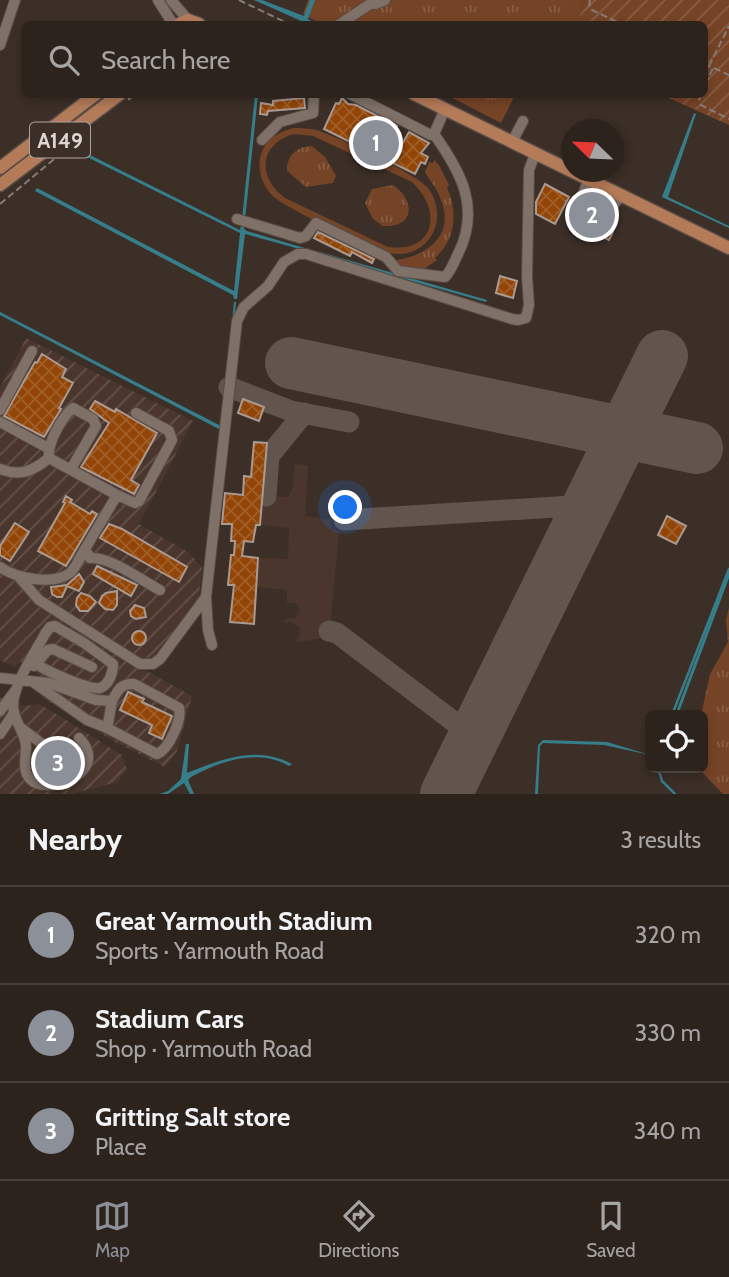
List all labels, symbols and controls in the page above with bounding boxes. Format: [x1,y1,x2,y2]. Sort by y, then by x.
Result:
search box [21,21,708,98]
icon: search [45,41,83,79]
text: Search here [101,44,230,76]
pin: 1 [353,117,399,169]
north arrow [561,119,624,182]
road number: A149 [30,122,90,158]
pin: 2 [569,189,615,241]
your location [328,490,362,524]
map controls [645,710,708,773]
button: locate [645,710,708,773]
pin: 3 [35,737,81,789]
text: Nearby [28,821,122,858]
text: 3 results [620,826,701,854]
text: Great Yarmouth Stadium [95,905,373,937]
text: 1 [47,921,55,949]
text: 320 m [635,921,701,949]
text: Sports · Yarmouth Road [95,937,324,965]
text: Stadium Cars [95,1003,244,1035]
text: 2 [45,1019,57,1047]
text: 330 m [635,1019,701,1047]
text: Shop · Yarmouth Road [95,1035,312,1063]
text: Gritting Salt store [95,1101,290,1133]
text: 3 [45,1117,57,1145]
text: 340 m [634,1117,701,1145]
text: Place [95,1133,147,1161]
tab: Map [93,1197,131,1262]
tab: Directions [318,1197,399,1262]
tab: Saved [586,1197,636,1262]

